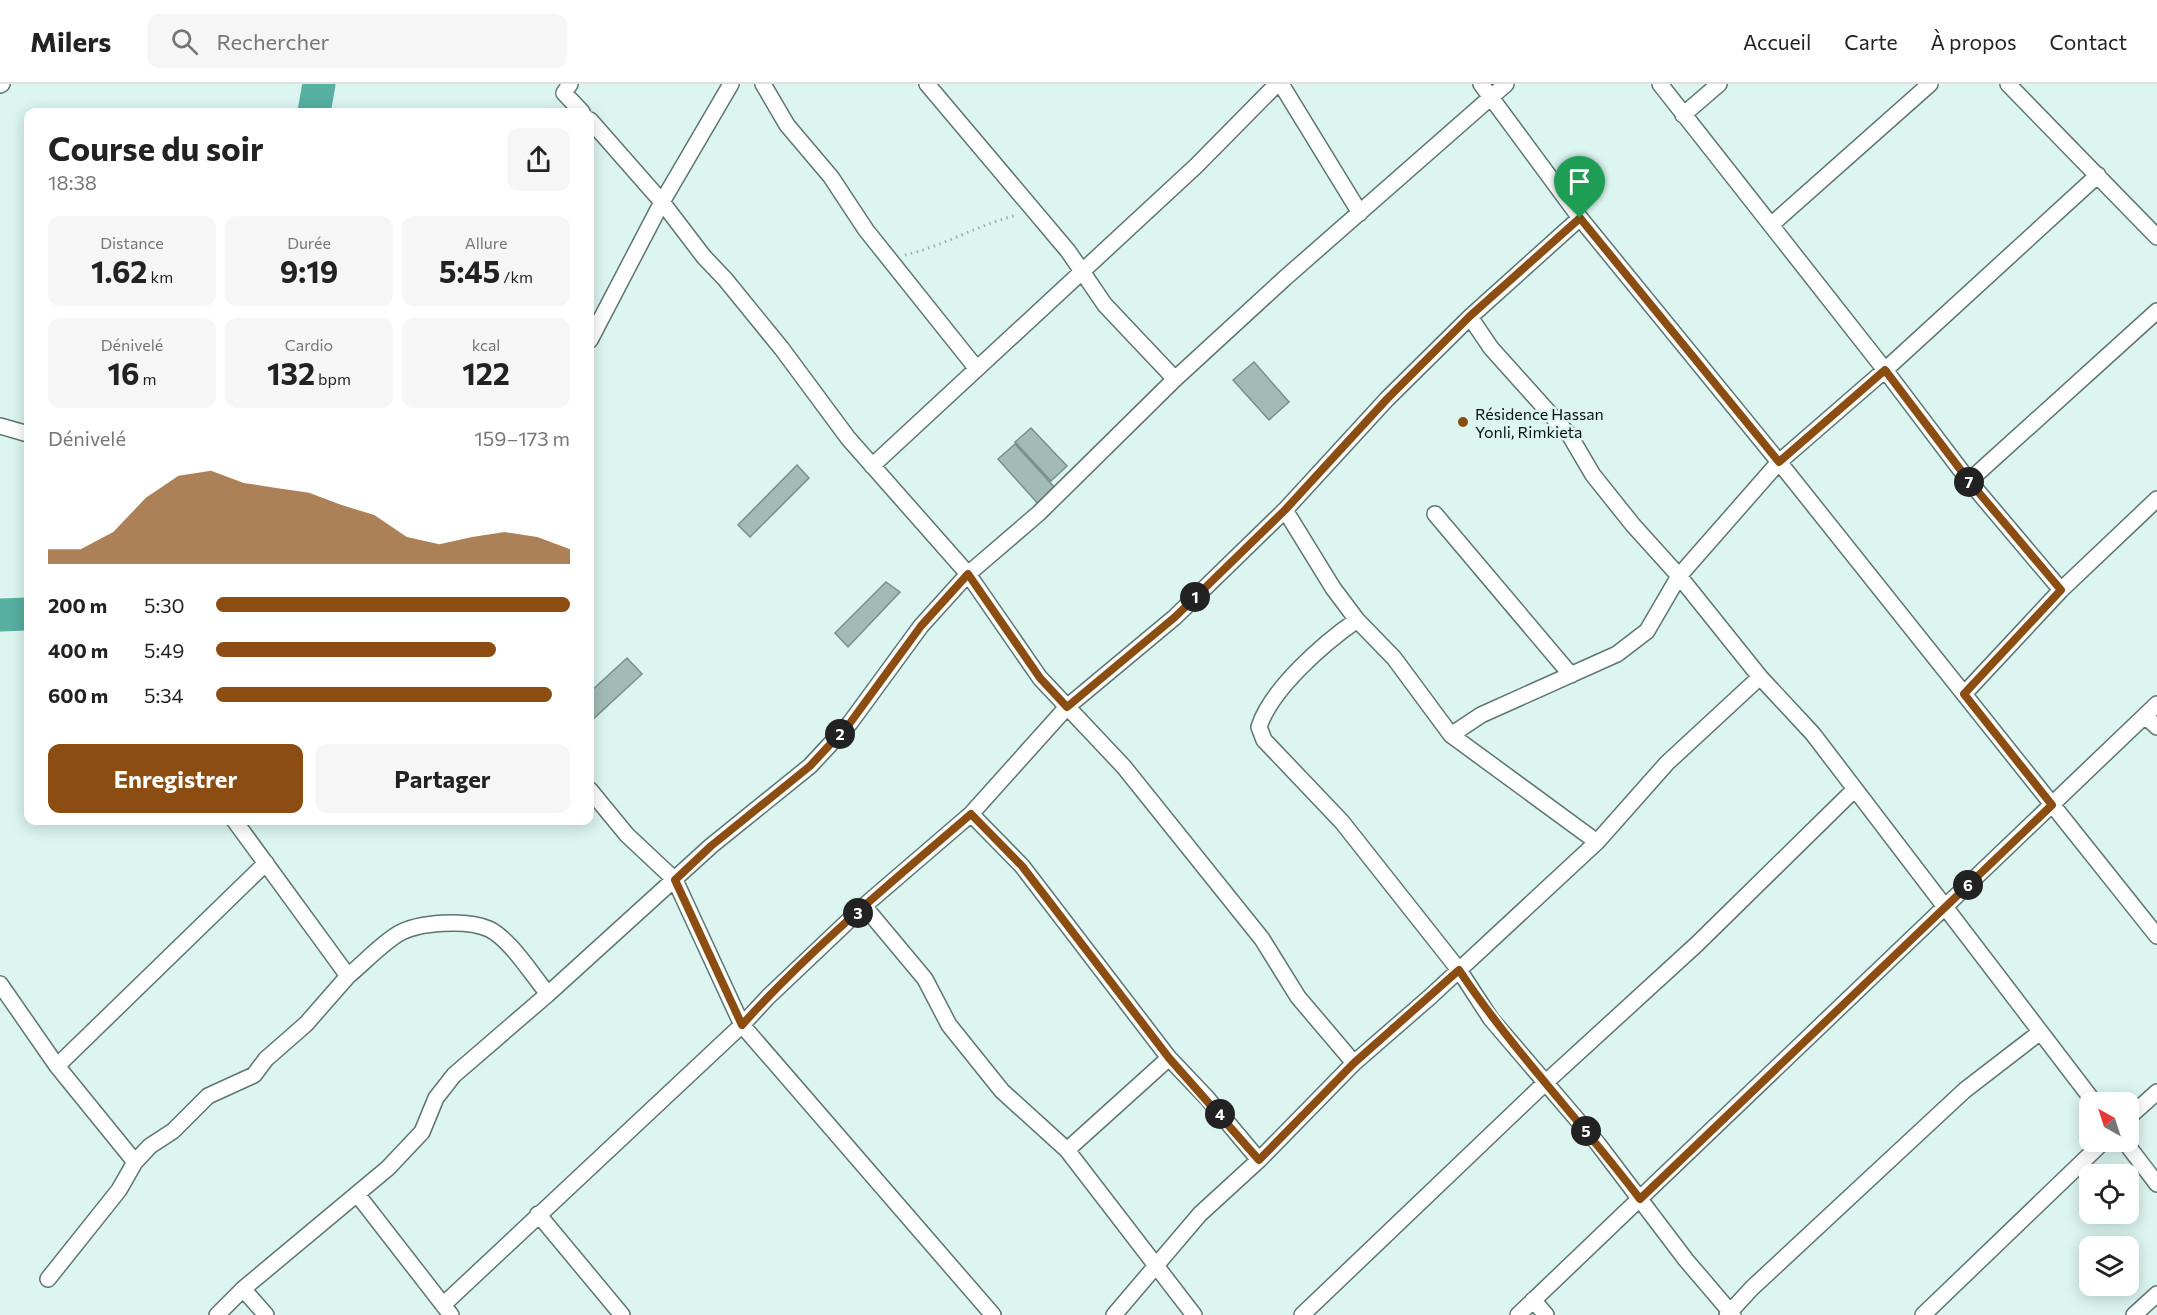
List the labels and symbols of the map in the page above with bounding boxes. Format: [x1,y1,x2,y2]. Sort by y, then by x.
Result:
pin [1554,156,1605,218]
place label: Résidence Hassan Yonli, Rimkieta [1475,404,1604,441]
marker: Résidence Hassan Yonli, Rimkieta [1456,415,1470,429]
pin: 7 [1954,467,1984,497]
pin: 1 [1180,582,1210,612]
pin: 2 [825,719,855,749]
pin: 6 [1953,870,1983,900]
pin: 3 [843,898,873,928]
north arrow [2079,1092,2139,1152]
pin: 4 [1205,1099,1235,1129]
pin: 5 [1571,1116,1601,1146]

